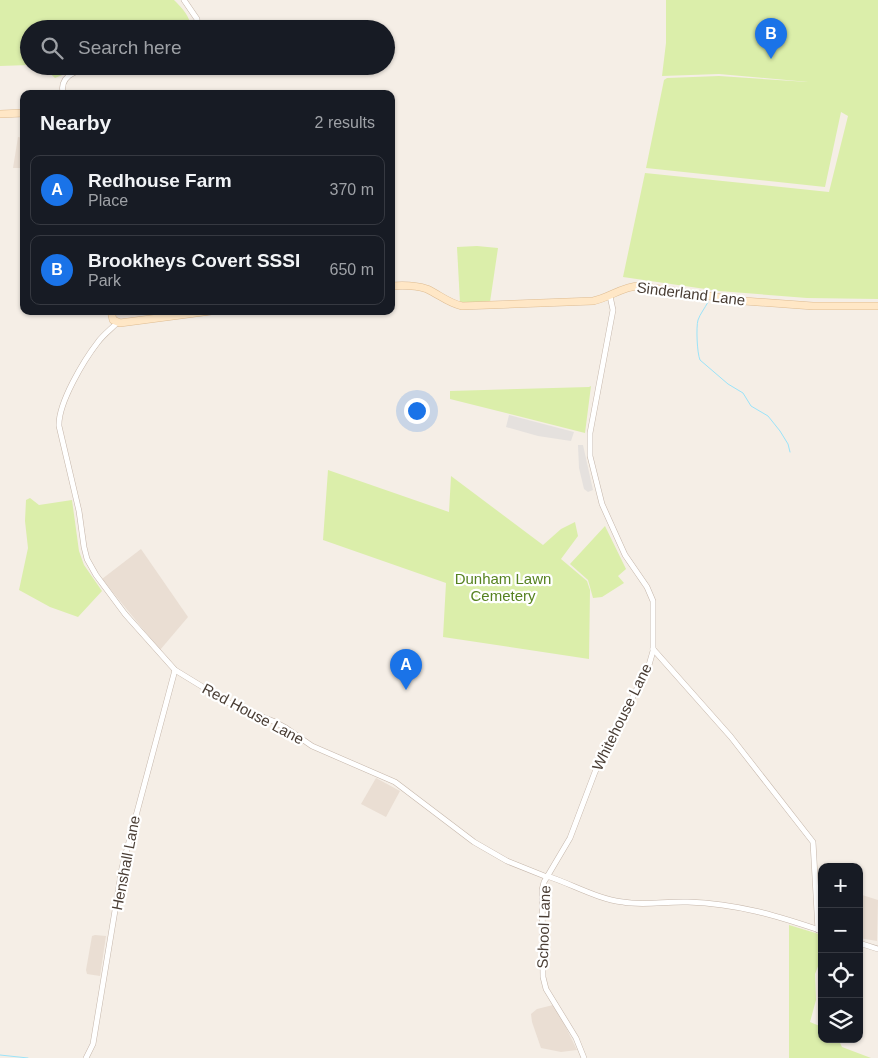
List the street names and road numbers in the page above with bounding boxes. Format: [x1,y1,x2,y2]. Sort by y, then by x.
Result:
street label: Sinderland Lane [636,278,746,309]
street label: Whitehouse Lane [588,661,655,773]
street label: Red House Lane [200,680,307,747]
street label: Henshall Lane [108,814,143,912]
street label: School Lane [534,885,553,969]

